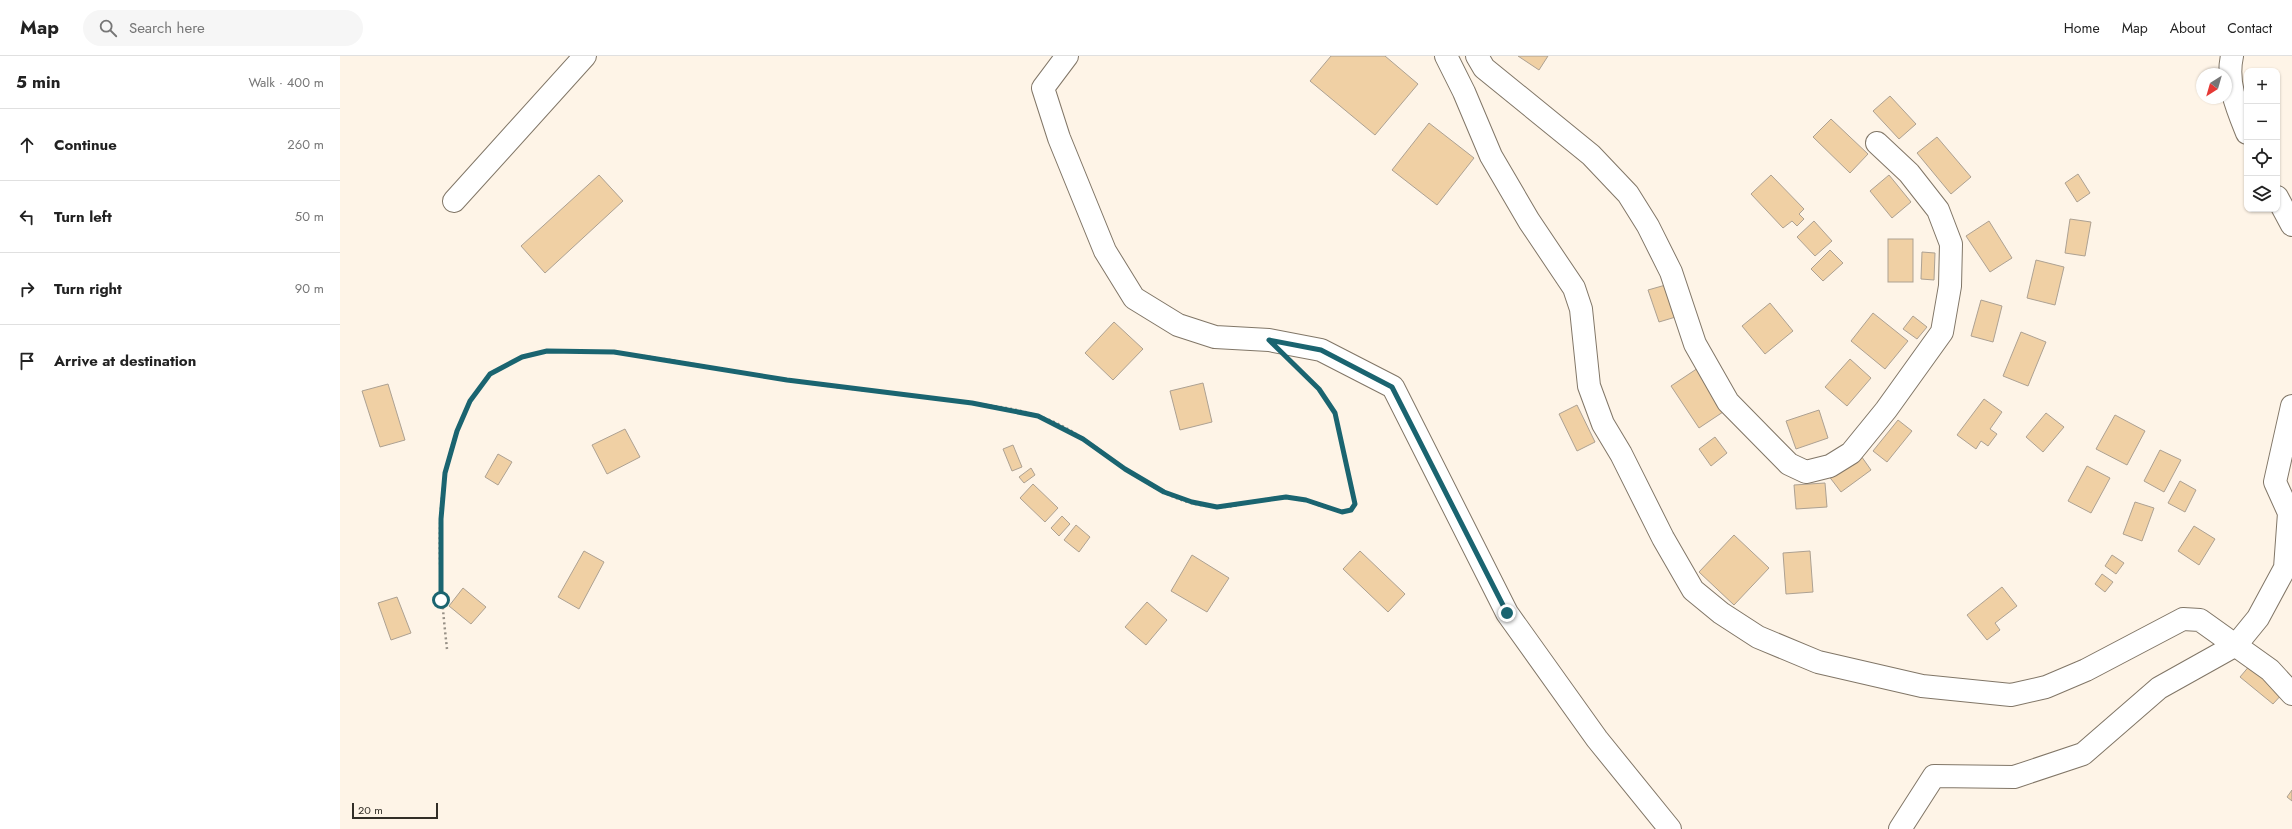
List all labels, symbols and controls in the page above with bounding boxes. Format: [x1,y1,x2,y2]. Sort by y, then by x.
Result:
search box [83,10,363,46]
text: Map [20,14,59,41]
icon: search [97,17,119,39]
text: Search here [129,17,205,39]
text: Home [2064,18,2100,38]
text: Map [2122,18,2148,38]
text: About [2170,18,2205,38]
text: Contact [2227,18,2272,38]
north arrow [2196,68,2232,104]
map controls [2244,68,2280,212]
button: + [2244,68,2280,104]
text: 5 min [16,70,60,94]
text: Walk · 400 m [249,73,324,92]
button: − [2244,104,2280,140]
icon: ahead [16,134,38,156]
text: Continue [54,134,117,156]
text: 260 m [287,135,324,154]
button: locate [2244,140,2280,176]
button: layers [2244,176,2280,212]
icon: left [16,206,38,228]
text: Turn left [54,206,112,228]
text: 50 m [295,207,324,226]
icon: right [16,278,38,300]
text: Turn right [54,278,122,300]
text: 90 m [295,279,324,298]
icon: arrive [16,350,38,372]
text: Arrive at destination [54,350,196,372]
route start [432,591,450,609]
route end [1498,604,1516,622]
scale bar [352,801,438,820]
text: 20 m [358,802,383,818]

